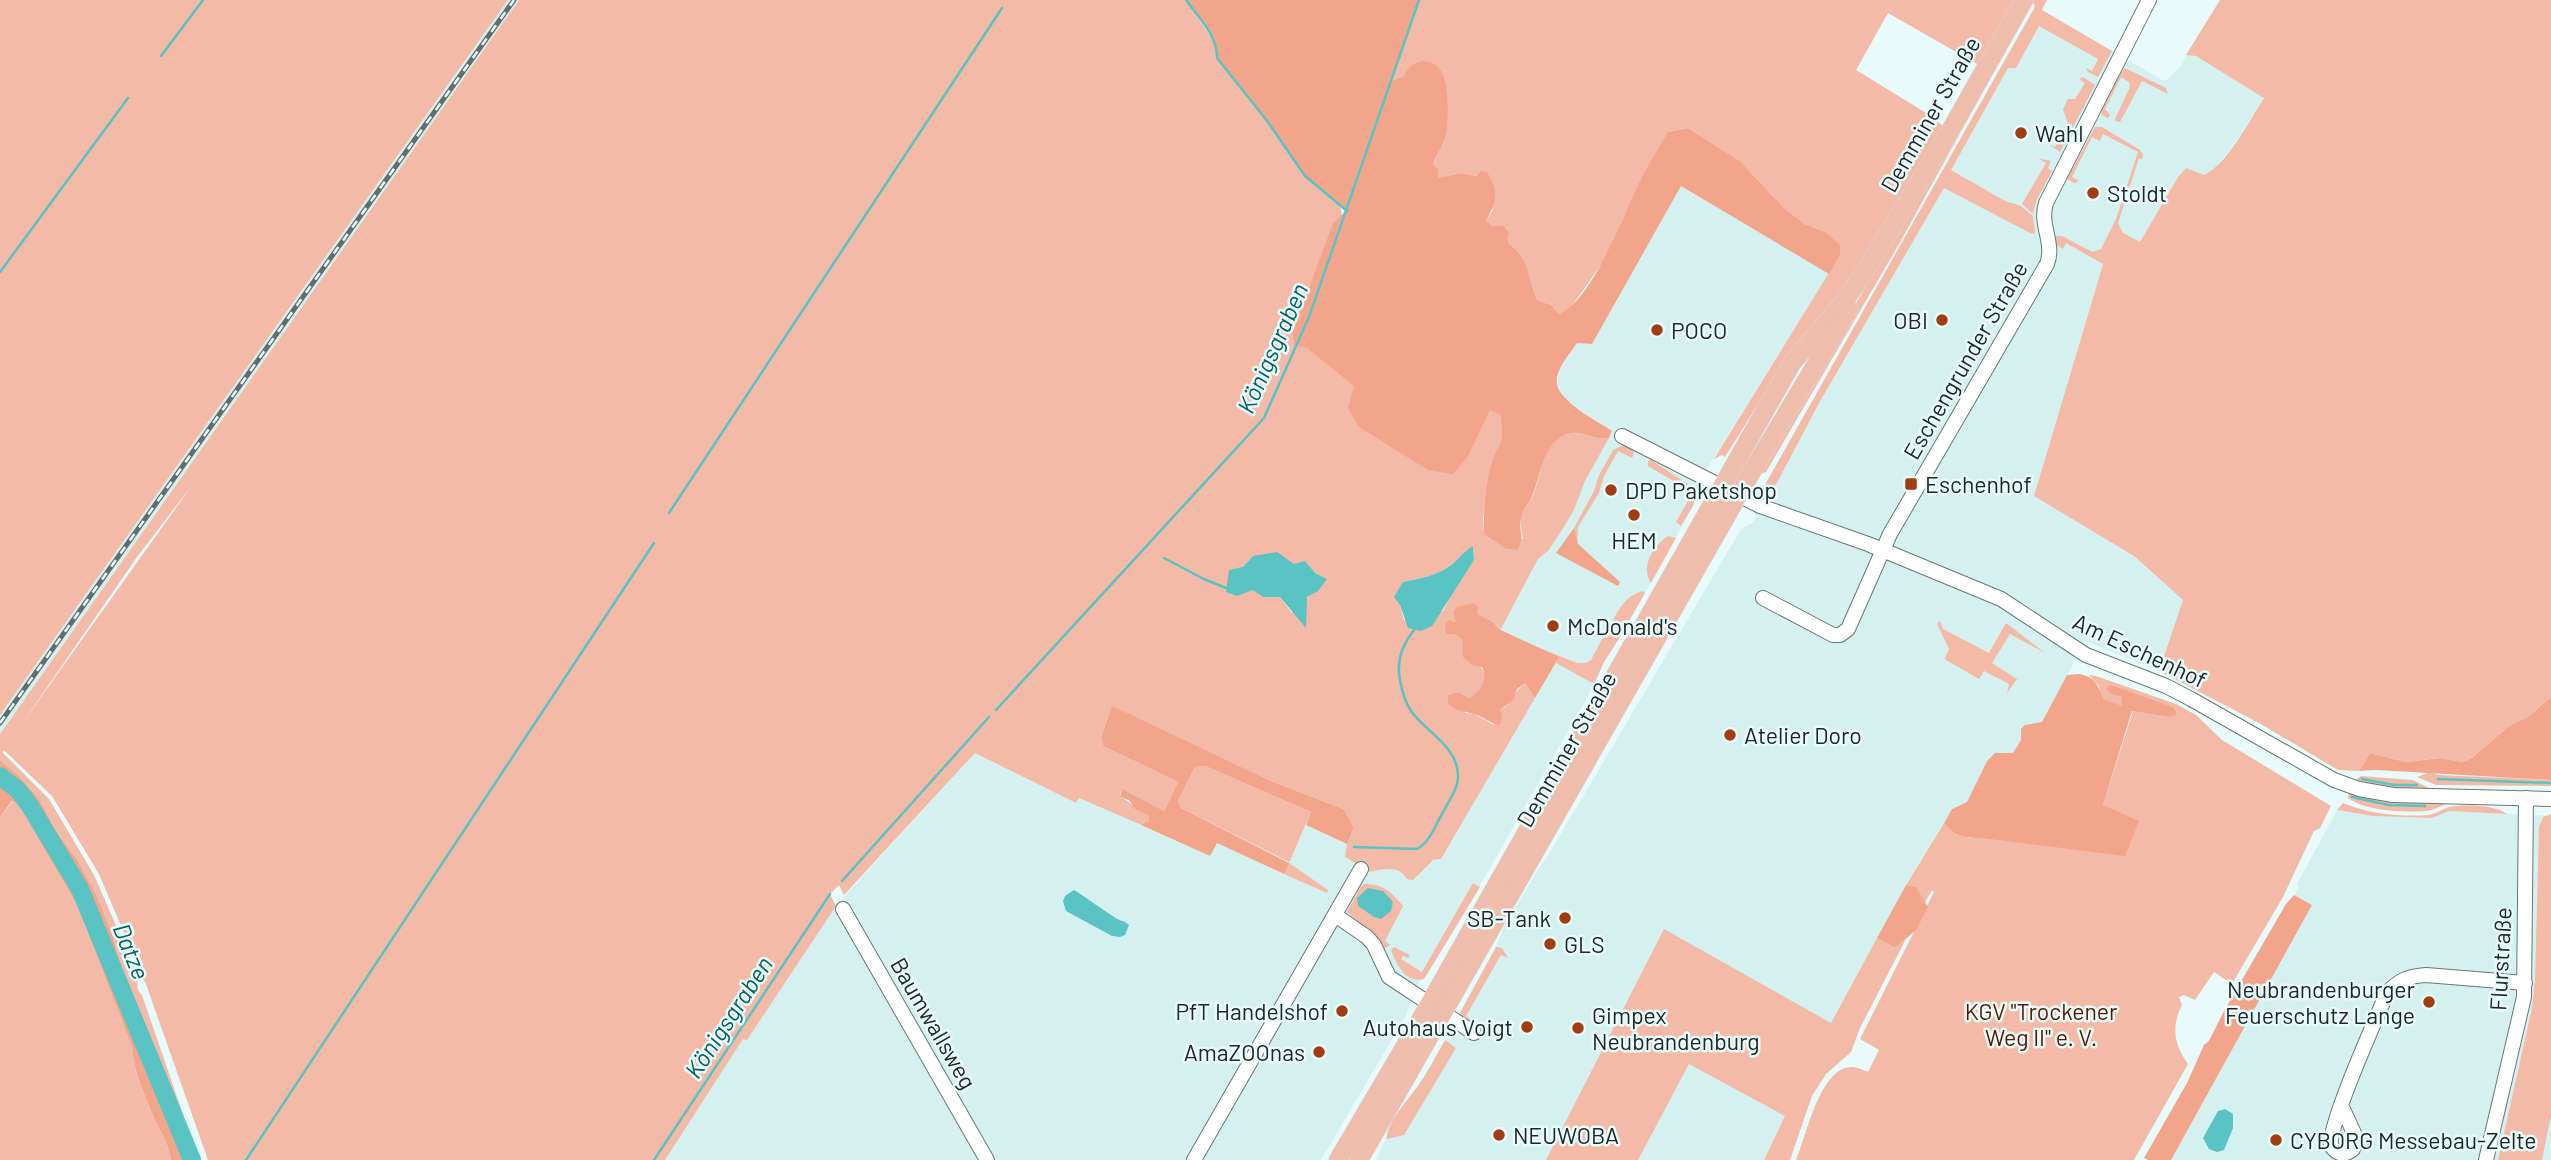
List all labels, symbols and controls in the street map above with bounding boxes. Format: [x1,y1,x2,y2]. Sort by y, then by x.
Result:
street label: Demminer Straße [1874,31,1986,197]
place label: Wahl [2035,119,2084,147]
marker: Wahl [2013,125,2029,141]
place label: Stoldt [2107,179,2167,207]
marker: Stoldt [2085,185,2101,201]
street label: Eschengrunder Straße [1897,256,2033,464]
water label: Königsgraben [1230,279,1314,417]
place label: OBI [1893,306,1928,334]
marker: OBI [1934,312,1950,328]
place label: POCO [1671,316,1727,344]
marker: POCO [1649,322,1665,338]
place label: Eschenhof [1925,470,2032,498]
place label: DPD Paketshop [1625,476,1777,504]
marker: Eschenhof [1903,476,1919,492]
marker: DPD Paketshop [1603,482,1619,498]
marker: HEM [1626,507,1642,523]
place label: HEM [1611,526,1657,554]
street label: Am Eschenhof [2069,607,2211,693]
place label: McDonald's [1567,612,1678,640]
marker: McDonald's [1545,618,1561,634]
street label: Demminer Straße [1510,666,1622,832]
place label: Atelier Doro [1744,721,1862,749]
marker: Atelier Doro [1722,727,1738,743]
place label: SB-Tank [1467,904,1551,932]
street label: Flurstraße [2483,907,2517,1011]
marker: SB-Tank [1557,910,1573,926]
water label: Datze [108,919,156,983]
place label: GLS [1564,930,1605,958]
marker: GLS [1542,936,1558,952]
water label: Königsgraben [678,951,778,1083]
street label: Baumwallsweg [885,952,983,1094]
place label: Neubrandenburger Feuerschutz Lange [2225,975,2416,1029]
marker: Neubrandenburger Feuerschutz Lange [2421,994,2437,1010]
place label: PfT Handelshof [1175,997,1328,1025]
park label: KGV "Trockener Weg II" e. V. [1965,997,2118,1051]
place label: Gimpex Neubrandenburg [1592,1001,1760,1055]
marker: PfT Handelshof [1334,1003,1350,1019]
place label: Autohaus Voigt [1363,1013,1513,1041]
marker: Autohaus Voigt [1519,1019,1535,1035]
marker: Gimpex Neubrandenburg [1570,1020,1586,1036]
place label: AmaZOOnas [1184,1038,1305,1066]
marker: AmaZOOnas [1311,1044,1327,1060]
place label: NEUWOBA [1513,1121,1619,1149]
place label: CYBORG Messebau-Zelte [2290,1126,2537,1154]
marker: NEUWOBA [1491,1127,1507,1143]
marker: CYBORG Messebau-Zelte [2268,1132,2284,1148]

